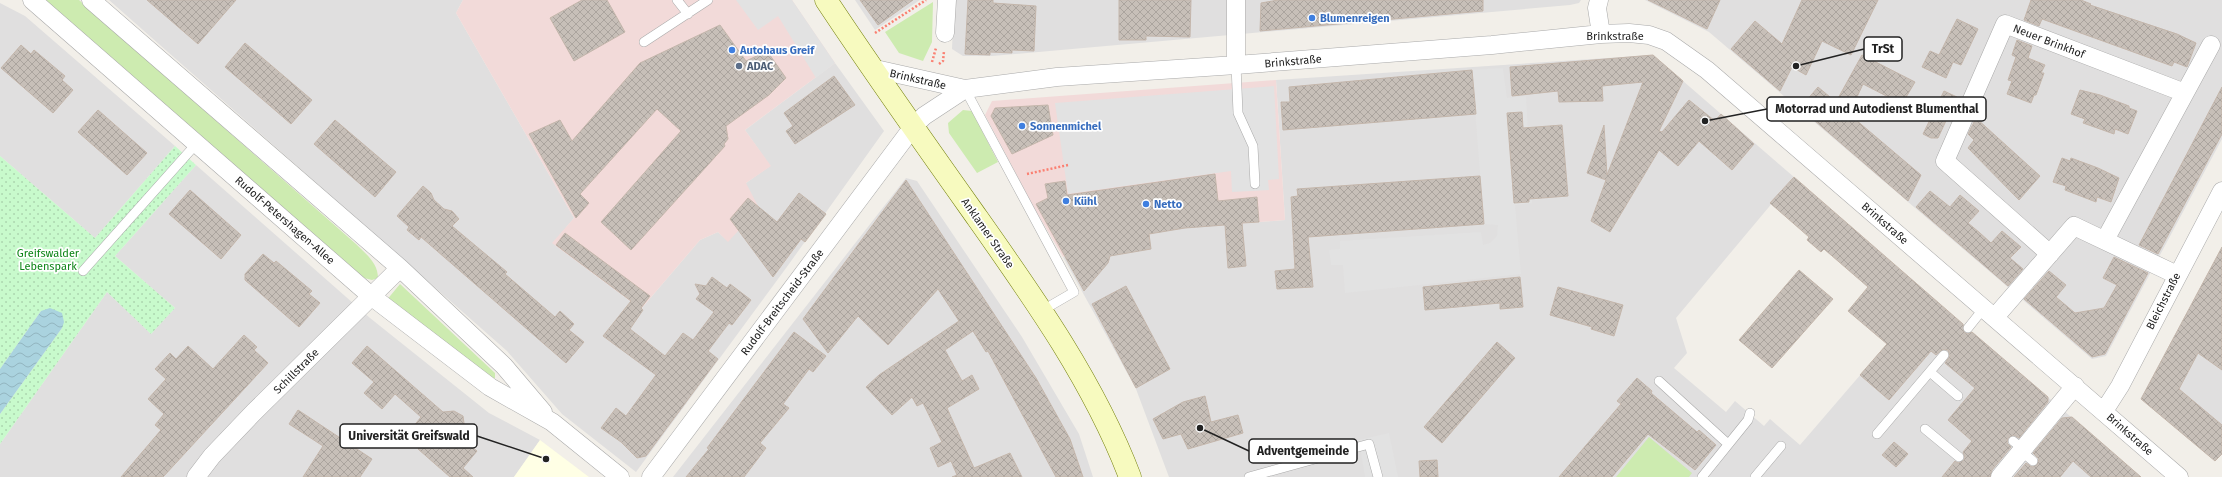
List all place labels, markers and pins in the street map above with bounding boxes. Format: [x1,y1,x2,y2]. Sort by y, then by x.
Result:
place label: Blumenreigen [1320,12,1390,25]
marker: Blumenreigen [1307,13,1317,23]
callout: TrSt [1864,37,1902,61]
place label: Autohaus Greif [739,44,815,57]
marker: Autohaus Greif [727,45,737,55]
place label: ADAC [746,60,774,73]
marker: ADAC [734,61,744,71]
callout: Motorrad und Autodienst Blumenthal [1767,97,1986,121]
place label: Sonnenmichel [1030,120,1102,133]
marker: Sonnenmichel [1017,121,1027,131]
place label: Kühl [1074,195,1097,208]
marker: Kühl [1061,196,1071,206]
place label: Netto [1154,198,1183,211]
marker: Netto [1141,199,1151,209]
callout: Universität Greifswald [340,424,477,448]
callout: Adventgemeinde [1249,439,1357,463]

